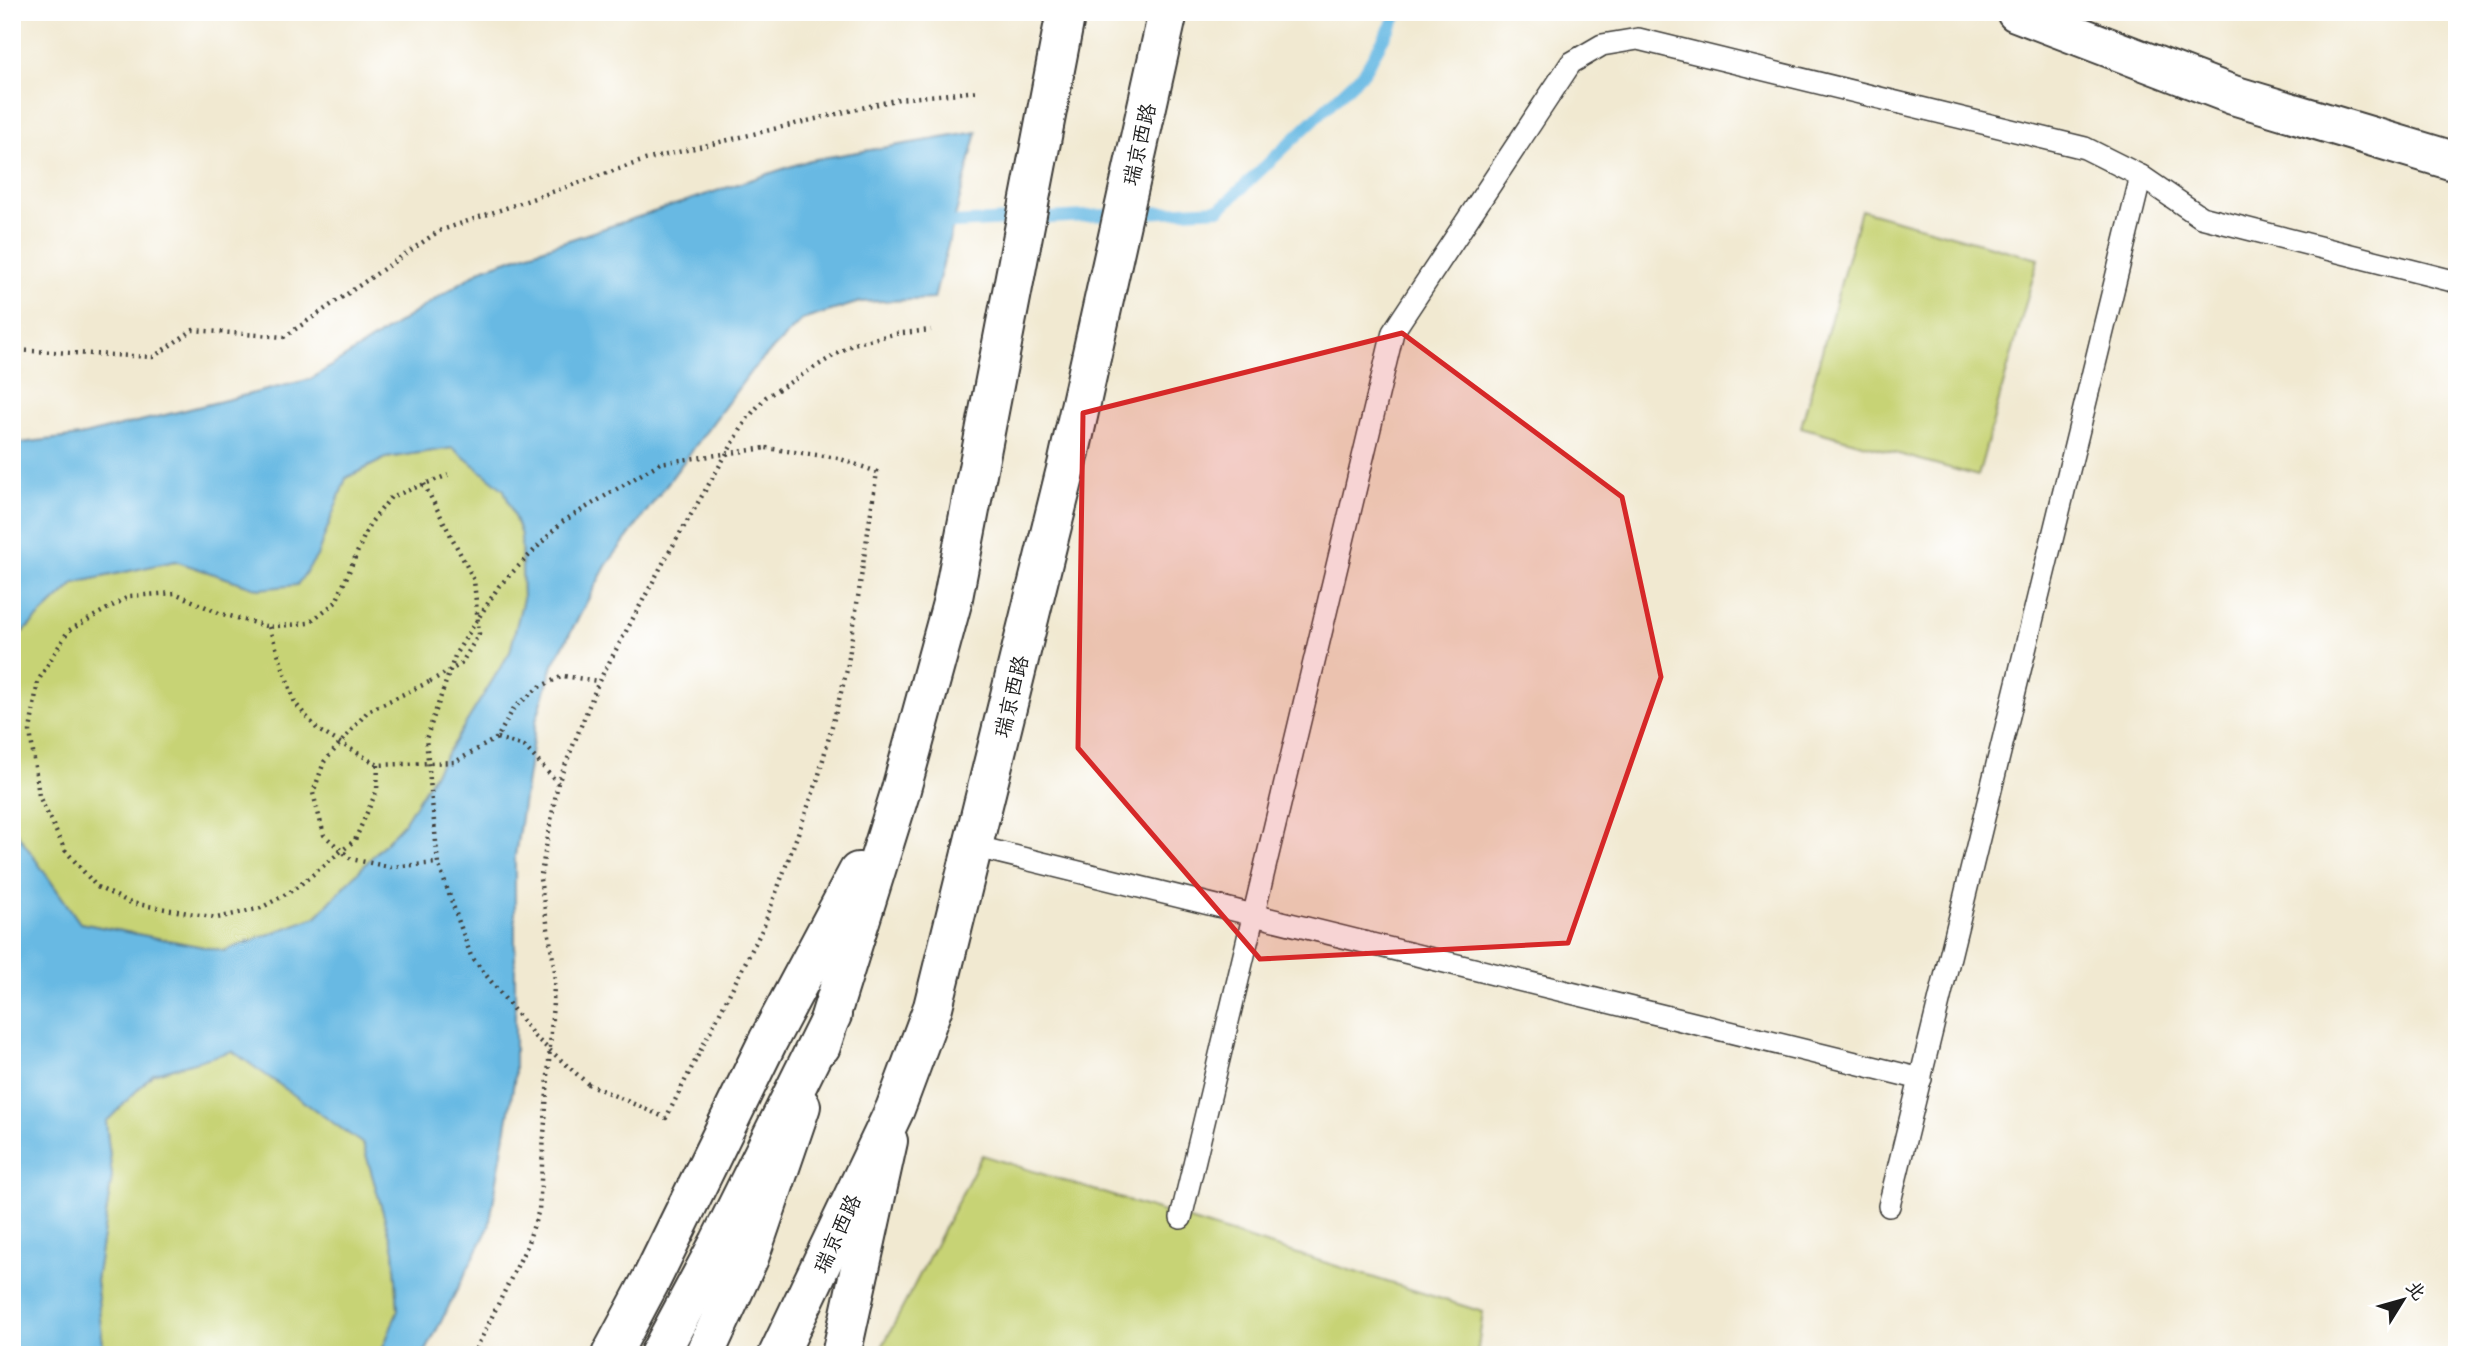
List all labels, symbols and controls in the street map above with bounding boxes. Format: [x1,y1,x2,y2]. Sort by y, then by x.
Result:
street label: 瑞京西路 [1115,100,1161,188]
street label: 瑞京西路 [987,652,1033,740]
street label: 瑞京西路 [806,1189,866,1277]
north arrow [2368,1266,2438,1336]
text: 北 [2401,1274,2433,1305]

